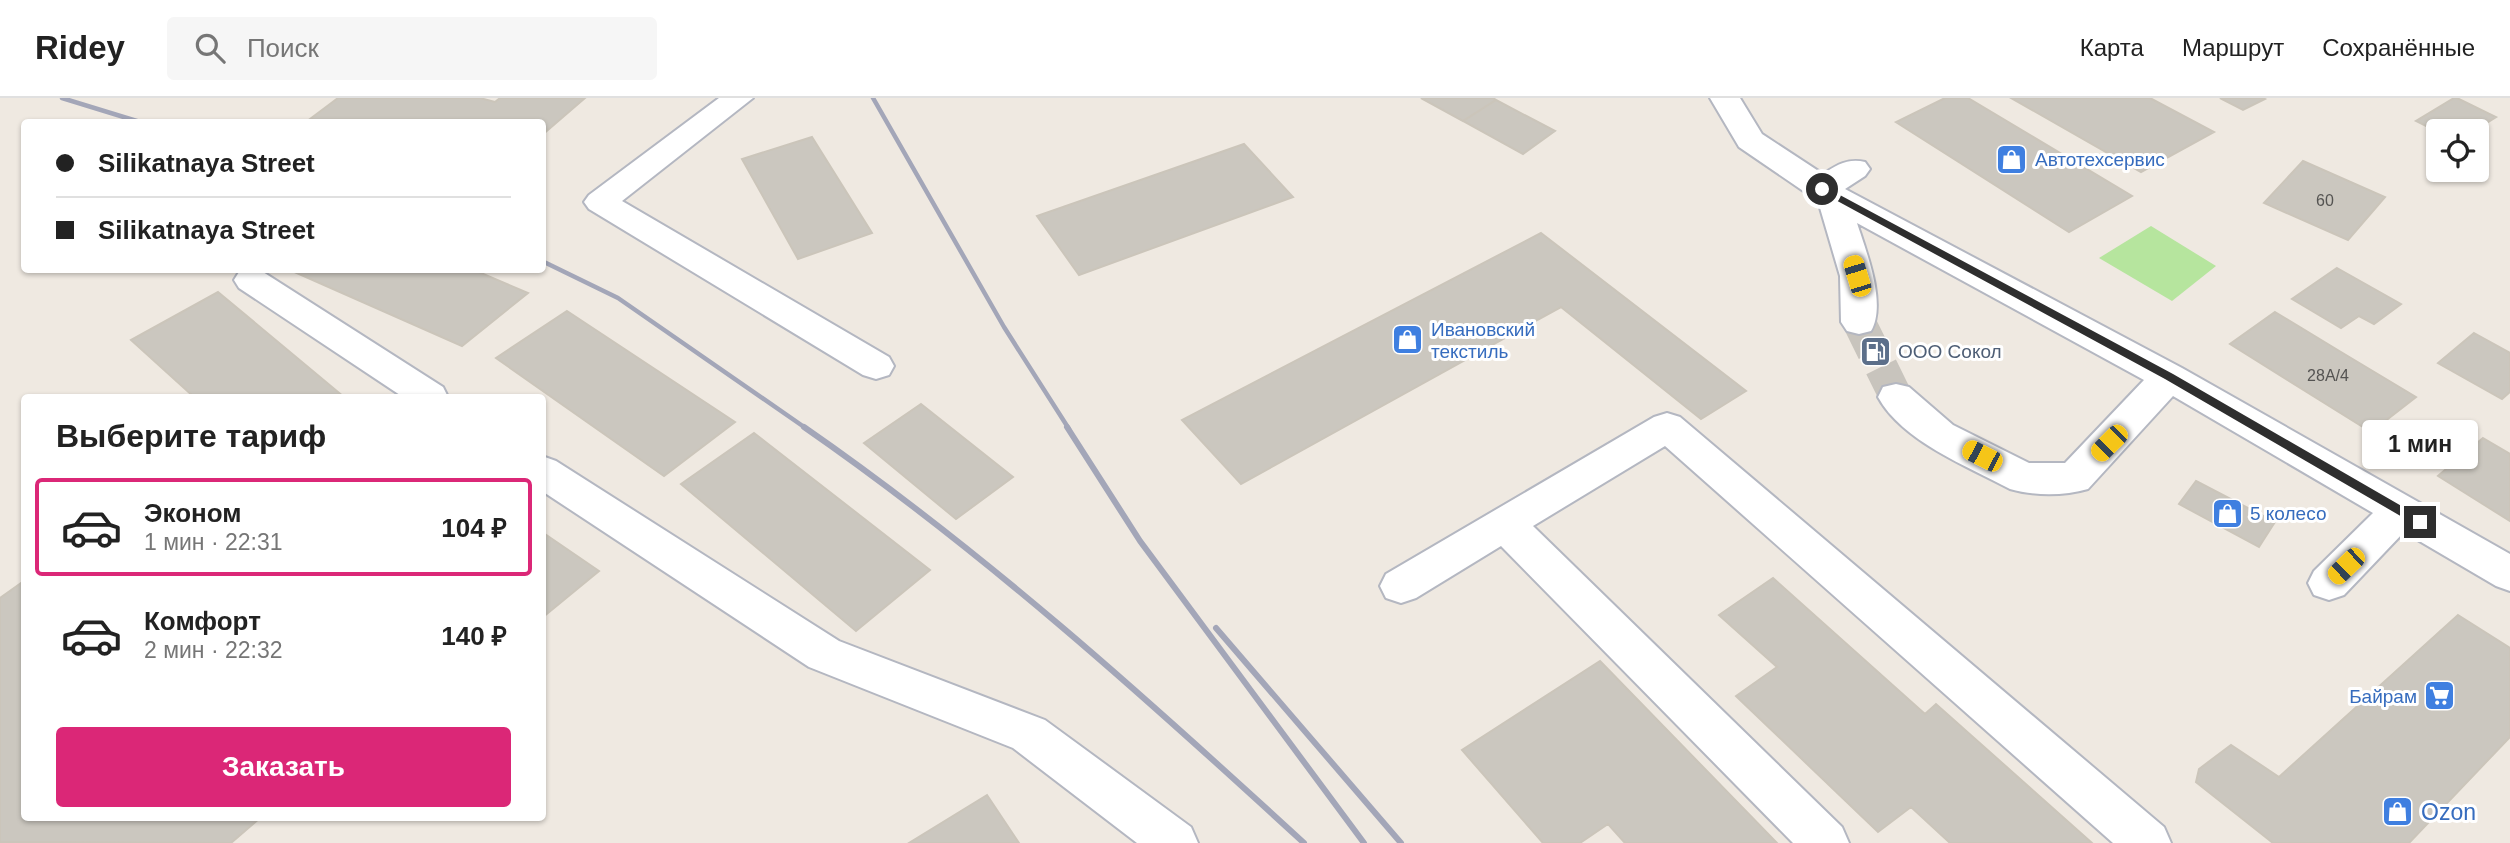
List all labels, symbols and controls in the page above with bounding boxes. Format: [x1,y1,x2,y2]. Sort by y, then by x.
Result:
search box [167,17,657,80]
text: Ridey [35,29,125,66]
icon: search [191,29,229,67]
text: Поиск [247,33,319,63]
text: Карта [2080,34,2144,61]
text: Маршрут [2182,34,2284,61]
text: Сохранённые [2322,34,2475,61]
map controls [2426,119,2489,182]
button: locate [2426,119,2489,182]
shop icon: Автотехсервис [1995,142,2029,176]
text: Silikatnaya Street [98,148,315,178]
place label: Автотехсервис [2035,149,2165,170]
route start [1806,173,1838,205]
house number: 60 [2316,192,2334,209]
text: Silikatnaya Street [98,215,315,245]
car [1841,253,1874,299]
place label: Ивановский текстиль [1431,319,1535,362]
shop icon: Ивановский текстиль [1391,323,1425,357]
fuel station icon: ООО Сокол [1858,334,1892,368]
place label: ООО Сокол [1898,341,2002,362]
house number: 28А/4 [2307,367,2349,384]
text: Выберите тариф [56,418,326,454]
callout: 1 мин [2362,420,2478,470]
car [2087,421,2132,465]
text: 1 мин [2388,431,2452,457]
car [1959,437,2006,475]
icon: car [60,496,123,559]
shop icon: 5 колесо [2210,496,2244,530]
text: Эконом [144,498,242,528]
place label: 5 колесо [2250,503,2326,524]
route end [2404,506,2436,538]
text: 104 ₽ [441,513,507,543]
text: 1 мин · 22:31 [144,529,283,555]
car [2324,544,2369,588]
icon: car [60,604,123,667]
text: Комфорт [144,606,261,636]
text: 140 ₽ [441,621,507,651]
text: 2 мин · 22:32 [144,637,283,663]
supermarket icon: Байрам [2423,679,2457,713]
place label: Байрам [2349,686,2417,707]
button: Заказать [56,727,511,807]
shop icon: Ozon [2381,795,2415,829]
place label: Ozon [2421,799,2476,825]

